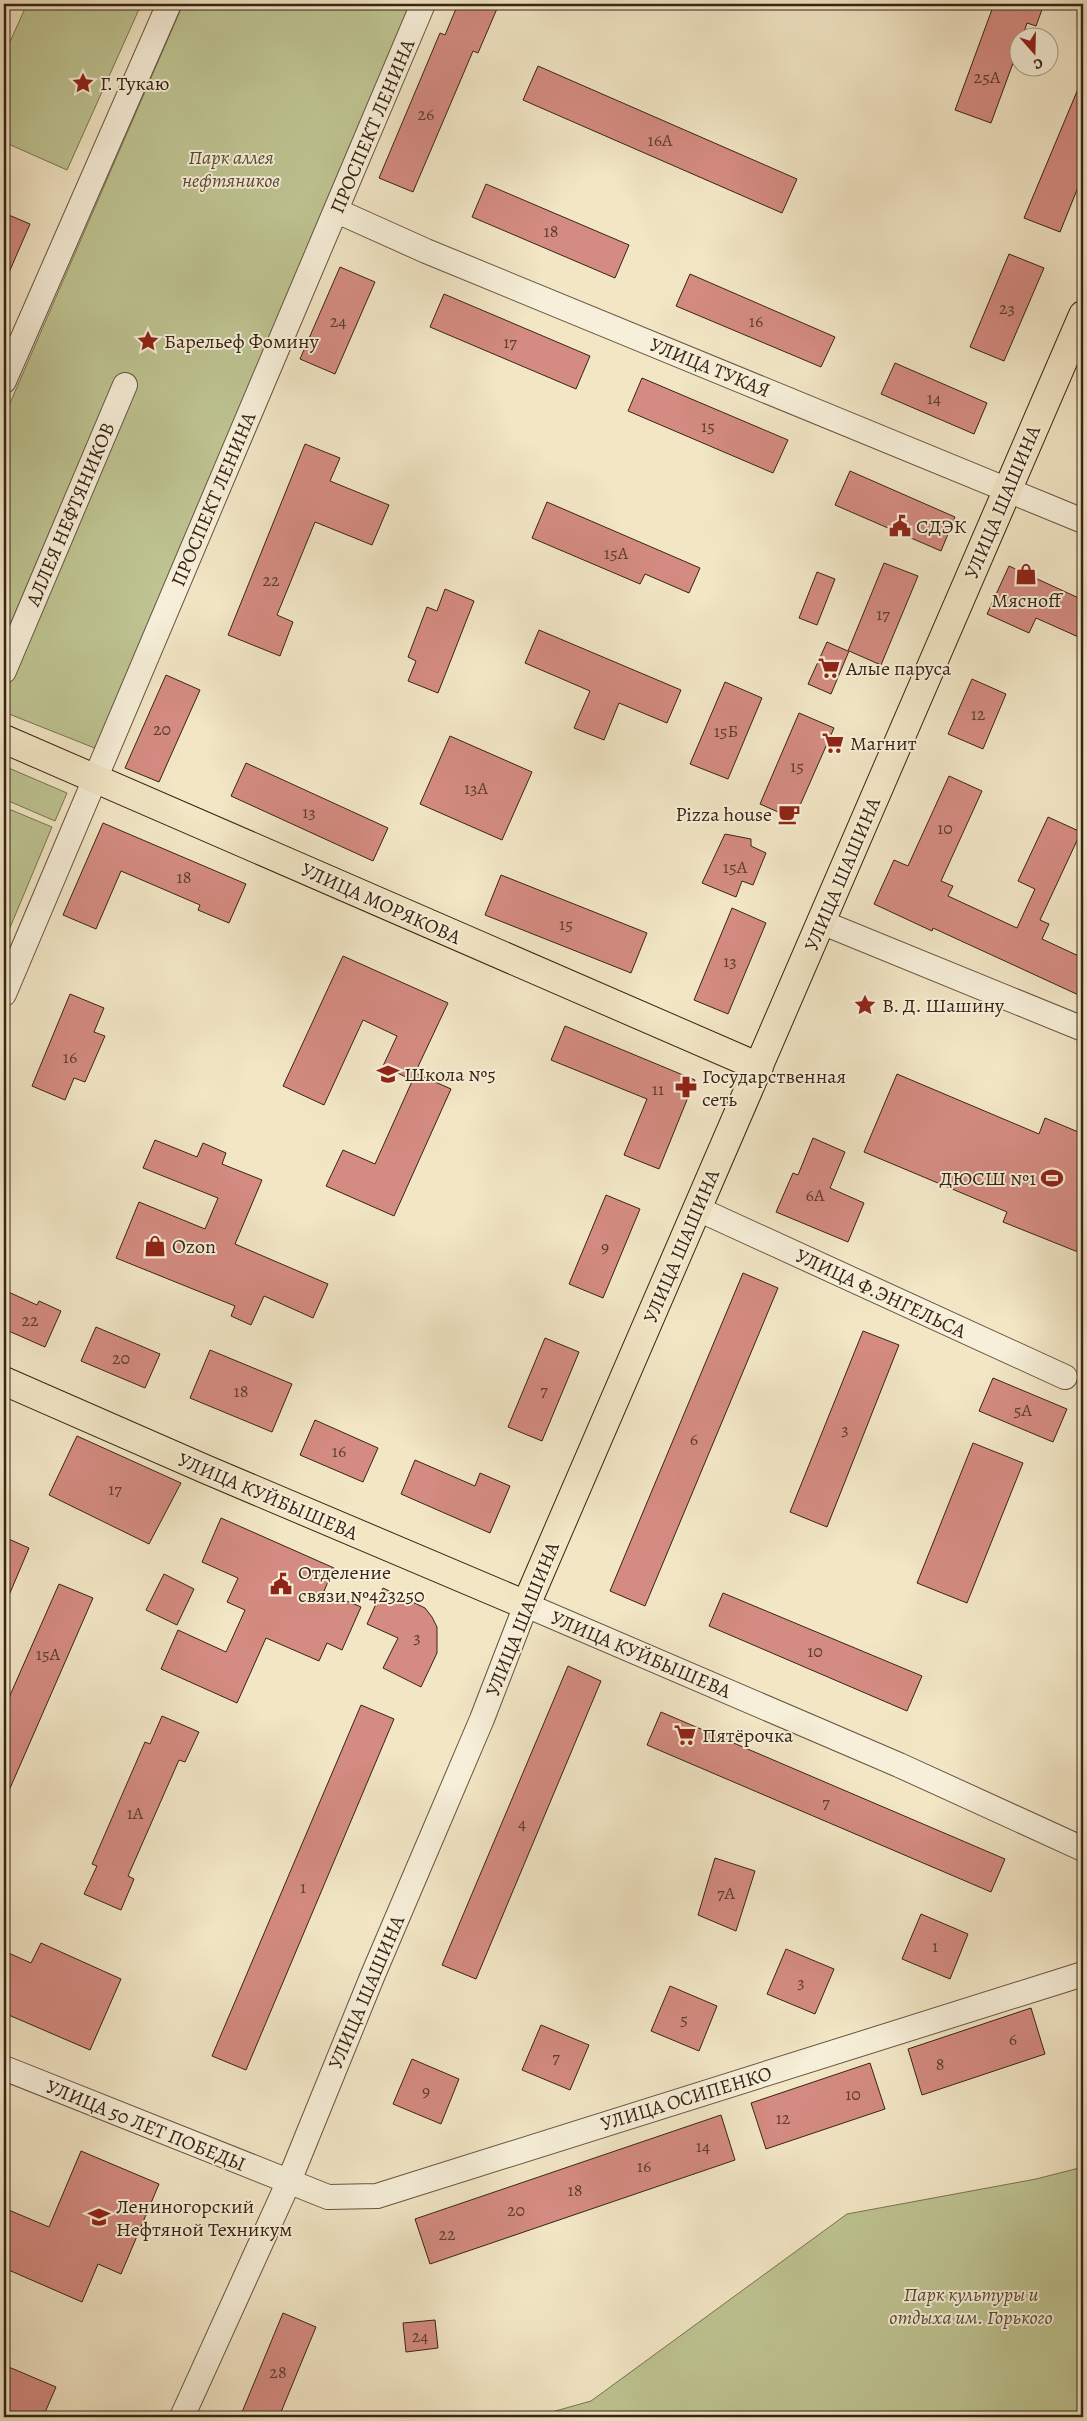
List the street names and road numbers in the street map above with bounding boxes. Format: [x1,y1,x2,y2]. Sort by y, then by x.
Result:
street label: ПРОСПЕКТ ЛЕНИНА [324,35,422,217]
street label: УЛИЦА ТУКАЯ [646,331,774,404]
street label: ПРОСПЕКТ ЛЕНИНА [165,408,263,590]
street label: АЛЛЕЯ НЕФТЯНИКОВ [19,418,121,611]
street label: УЛИЦА ШАШИНА [958,421,1047,583]
street label: УЛИЦА ШАШИНА [798,793,887,955]
street label: УЛИЦА МОРЯКОВА [297,856,465,951]
street label: УЛИЦА ШАШИНА [637,1165,726,1327]
street label: УЛИЦА Ф.ЭНГЕЛЬСА [791,1242,971,1345]
street label: УЛИЦА КУЙБЫШЕВА [173,1446,362,1547]
street label: УЛИЦА ШАШИНА [479,1538,566,1700]
street label: УЛИЦА КУЙБЫШЕВА [546,1604,735,1705]
street label: УЛИЦА ШАШИНА [322,1911,411,2073]
street label: УЛИЦА ОСИПЕНКО [597,2060,775,2137]
street label: УЛИЦА 50 ЛЕТ ПОБЕДЫ [42,2073,250,2178]

